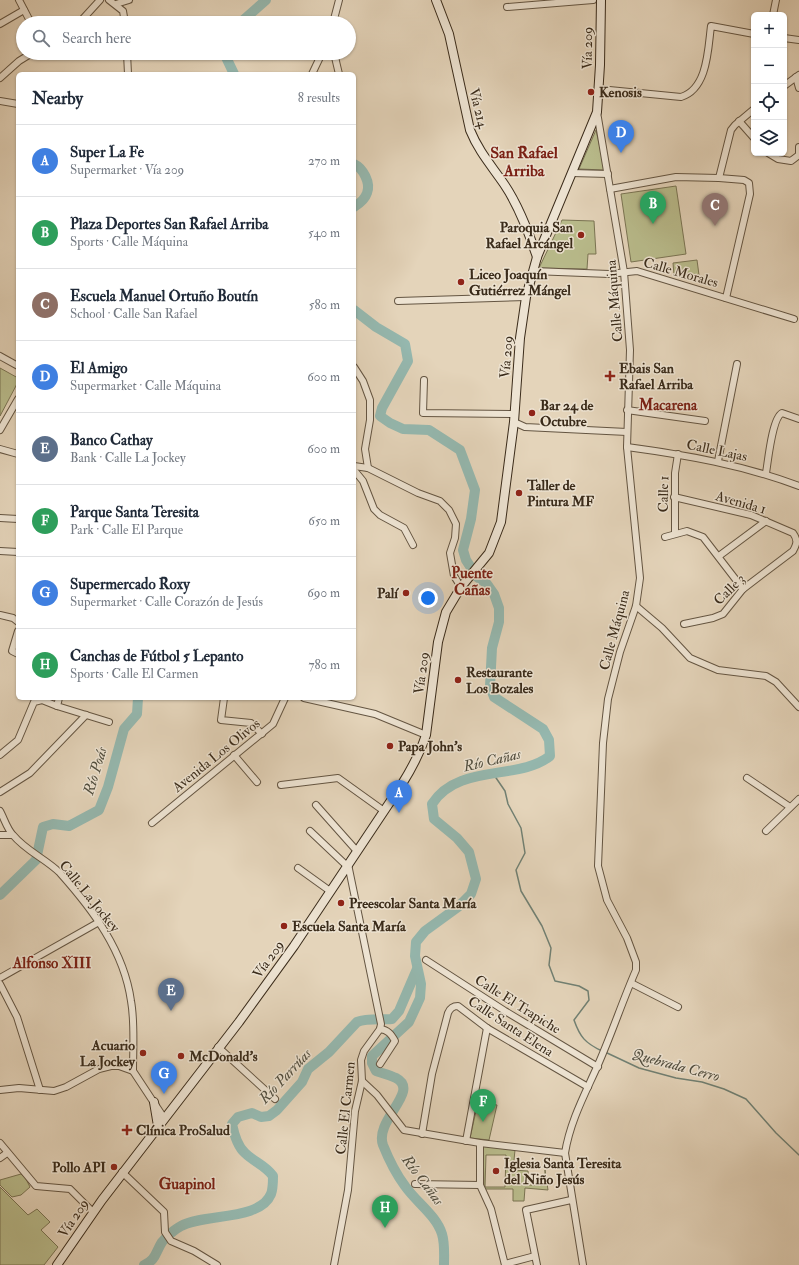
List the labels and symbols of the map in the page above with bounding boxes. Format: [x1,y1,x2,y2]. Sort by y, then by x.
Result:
street label: Vía 209 [579,27,596,69]
place label: Kenosis [599,84,642,101]
street label: Vía 214 [465,86,492,131]
marker: Kenosis [586,87,596,97]
pin: D [608,120,634,153]
district label: San Rafael Arriba [490,143,559,181]
pin: B [640,191,666,224]
pin: C [702,193,728,226]
place label: Paroquia San Rafael Arcángel [486,219,574,253]
marker: Paroquia San Rafael Arcángel [576,230,586,240]
street label: Calle Morales [641,254,720,291]
street label: Calle Máquina [602,259,627,343]
place label: Liceo Joaquín Gutiérrez Mángel [469,266,571,300]
marker: Liceo Joaquín Gutiérrez Mángel [456,277,466,287]
street label: Vía 209 [496,335,517,379]
place label: Ebais San Rafael Arriba [619,360,694,393]
marker: Ebais San Rafael Arriba [604,370,616,382]
district label: Macarena [638,396,698,415]
place label: Bar 24 de Octubre [540,397,594,430]
marker: Bar 24 de Octubre [527,408,537,418]
street label: Calle Lajas [685,436,749,465]
street label: Calle 1 [655,475,672,513]
place label: Taller de Pintura MF [526,477,594,510]
street label: Avenida 1 [713,487,768,518]
marker: Taller de Pintura MF [514,488,524,498]
district label: Puente Cañas [451,564,494,600]
street label: Calle 3 [710,570,749,609]
place label: Palí [377,585,399,602]
marker: Palí [401,588,411,598]
your location [418,588,438,608]
street label: Calle Máquina [596,588,633,672]
street label: Vía 209 [410,651,433,695]
place label: Restaurante Los Bozales [466,664,534,697]
marker: Restaurante Los Bozales [453,675,463,685]
street label: Avenida Los Olivos [168,715,264,796]
place label: Papa John's [398,738,462,756]
marker: Papa John's [385,741,395,751]
water label: Río Poás [79,744,112,798]
water label: Río Cañas [461,744,524,777]
pin: A [386,780,412,813]
street label: Calle La Jockey [55,857,124,937]
place label: Preescolar Santa María [349,895,478,912]
marker: Preescolar Santa María [336,898,346,908]
place label: Escuela Santa María [292,918,407,935]
marker: Escuela Santa María [279,921,289,931]
street label: Vía 209 [249,937,288,982]
district label: Alfonso XIII [12,954,91,973]
street label: Calle El Trapiche [471,971,564,1038]
pin: E [158,978,184,1011]
street label: Calle Santa Elena [465,993,557,1060]
place label: Acuario La Jockey [80,1037,136,1071]
water label: Río Parrúas [254,1044,316,1109]
water label: Quebrada Cerro [630,1045,722,1086]
marker: Acuario La Jockey [138,1048,148,1058]
place label: McDonald's [188,1048,258,1065]
marker: McDonald's [176,1051,186,1061]
pin: G [151,1061,177,1094]
street label: Calle El Carmen [332,1061,359,1155]
pin: F [470,1089,496,1122]
place label: Clínica ProSalud [136,1122,230,1139]
marker: Clínica ProSalud [121,1124,133,1136]
water label: Río Cañas [397,1150,448,1210]
place label: Iglesia Santa Teresita del Niño Jesús [504,1155,623,1189]
place label: Pollo API [52,1159,106,1176]
marker: Pollo API [109,1162,119,1172]
marker: Iglesia Santa Teresita del Niño Jesús [491,1166,501,1176]
district label: Guapinol [159,1175,216,1195]
pin: H [372,1195,398,1228]
street label: Vía 209 [54,1196,92,1241]

